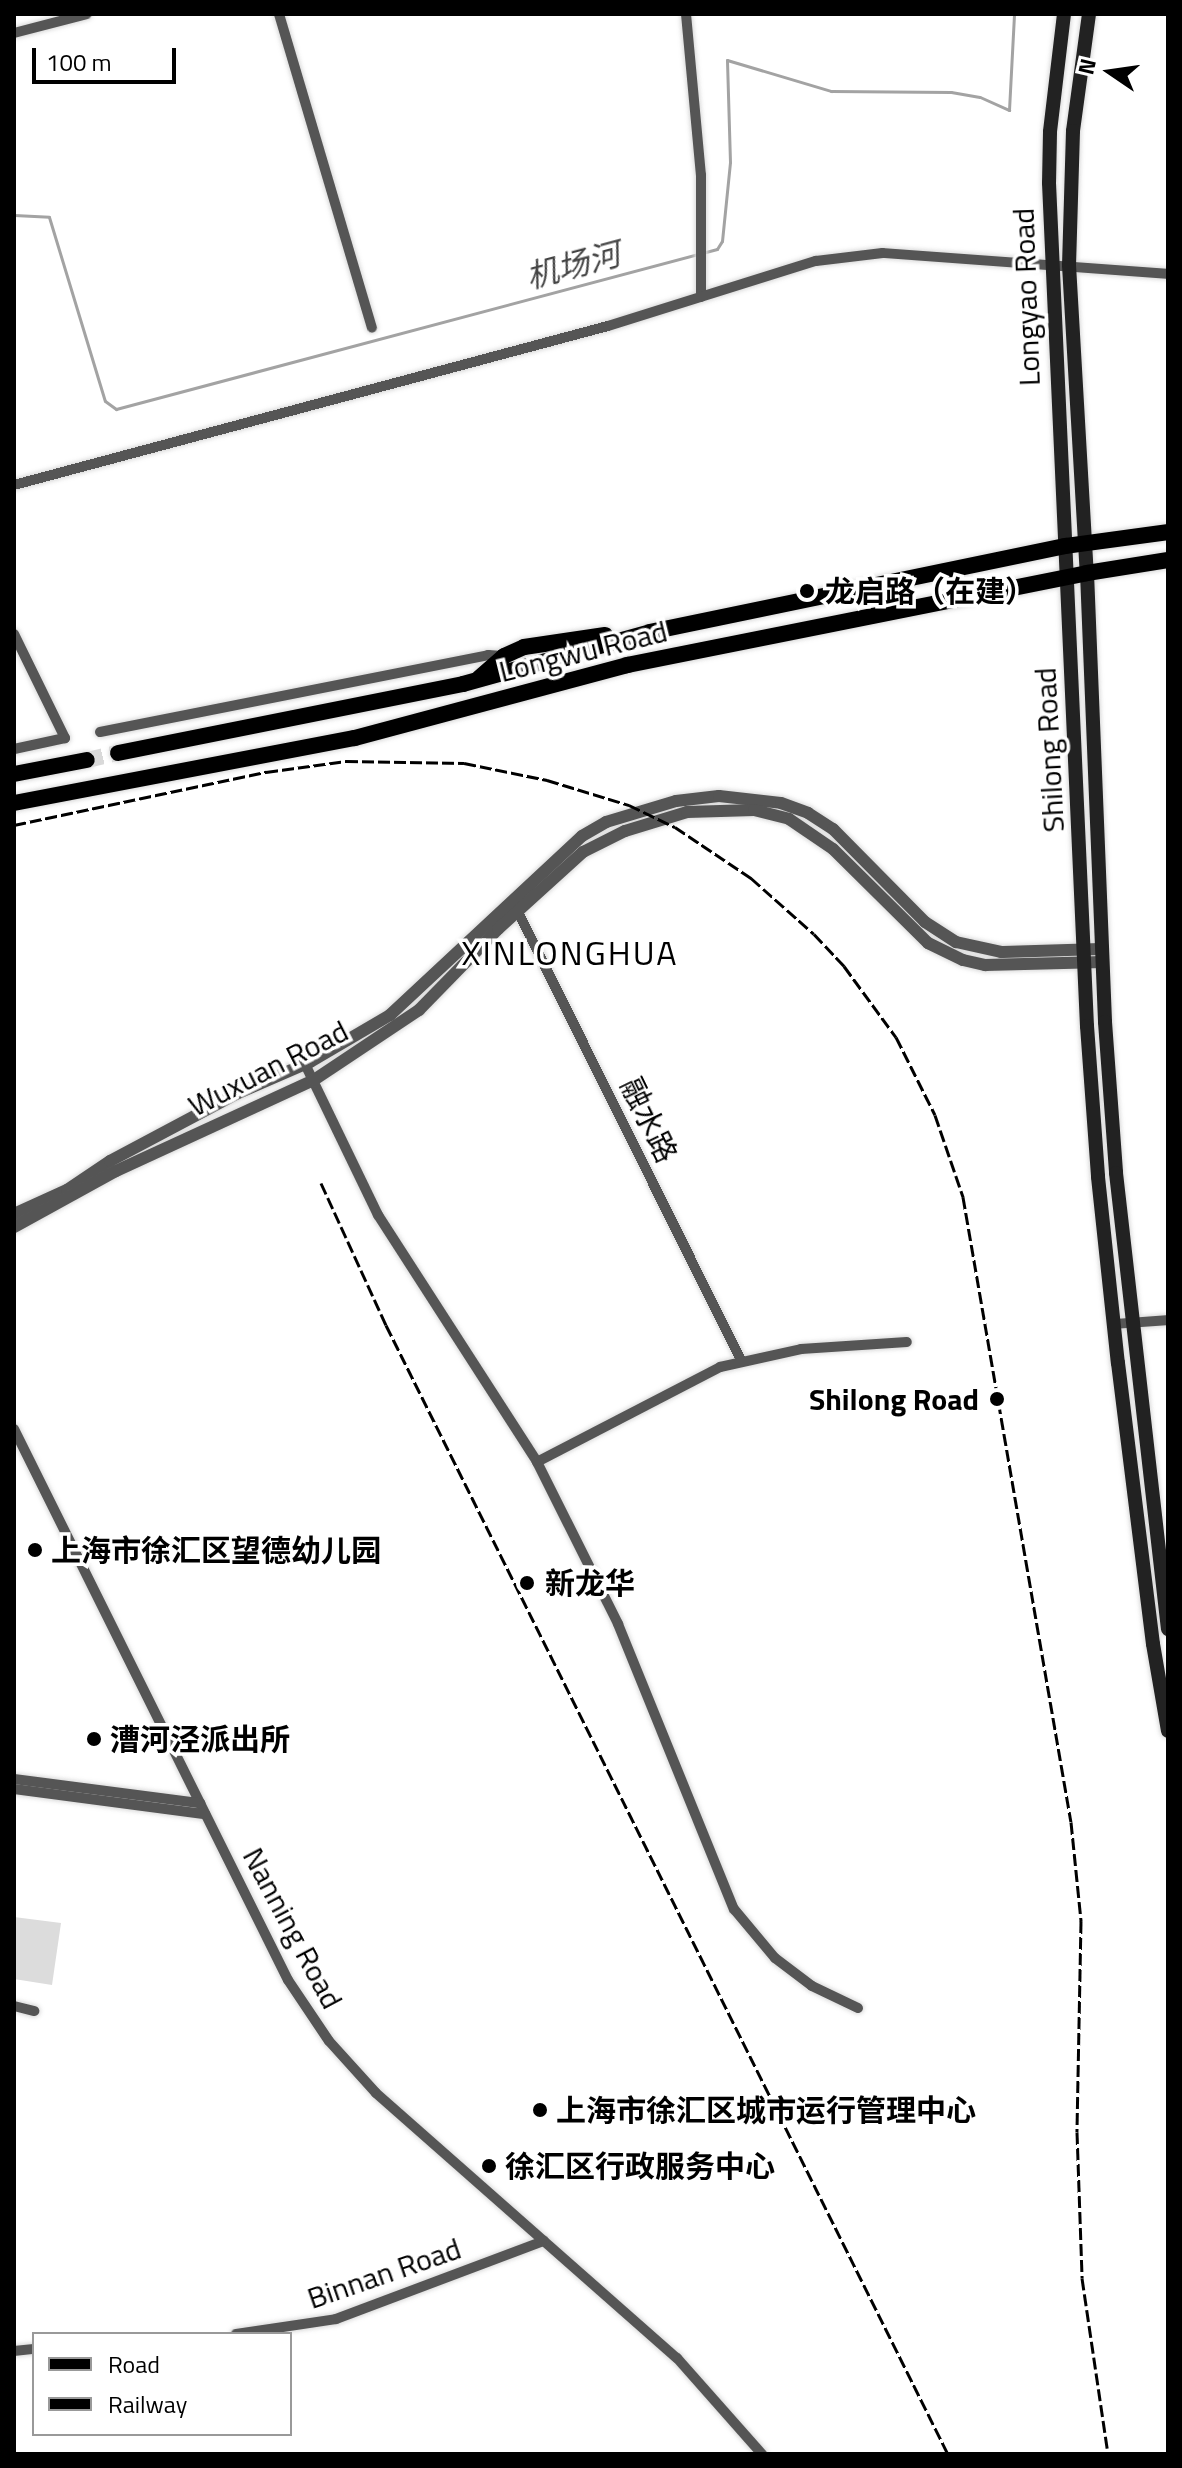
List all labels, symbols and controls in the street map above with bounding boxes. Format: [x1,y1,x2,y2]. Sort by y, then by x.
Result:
scale bar [36,32,180,82]
north arrow [1070,32,1150,112]
text: 100 m [46,44,112,80]
text: N [1068,55,1105,78]
street label: Longyao Road [1005,207,1047,387]
water label: 机场河 [522,234,624,296]
place label: 龙启路（在建） [825,573,1035,609]
marker: 龙启路（在建） [796,580,818,602]
street label: Longwu Road [495,613,671,689]
street label: Shilong Road [1027,667,1071,833]
district label: XINLONGHUA [461,933,679,973]
street label: Wuxuan Road [182,1012,354,1124]
street label: 融水路 [613,1072,685,1168]
place label: Shilong Road [809,1381,979,1417]
marker: Shilong Road [986,1388,1008,1410]
place label: 上海市徐汇区望德幼儿园 [51,1532,381,1568]
marker: 上海市徐汇区望德幼儿园 [26,1541,44,1559]
place label: 新龙华 [545,1565,635,1601]
marker: 新龙华 [516,1572,538,1594]
place label: 漕河泾派出所 [110,1721,290,1757]
marker: 漕河泾派出所 [85,1730,103,1748]
street label: Nanning Road [236,1841,350,2015]
place label: 上海市徐汇区城市运行管理中心 [556,2092,976,2128]
marker: 上海市徐汇区城市运行管理中心 [531,2101,549,2119]
place label: 徐汇区行政服务中心 [505,2148,775,2184]
marker: 徐汇区行政服务中心 [480,2157,498,2175]
street label: Binnan Road [303,2230,465,2316]
legend [32,2332,292,2436]
text: Road [108,2346,160,2382]
text: Railway [108,2386,187,2422]

